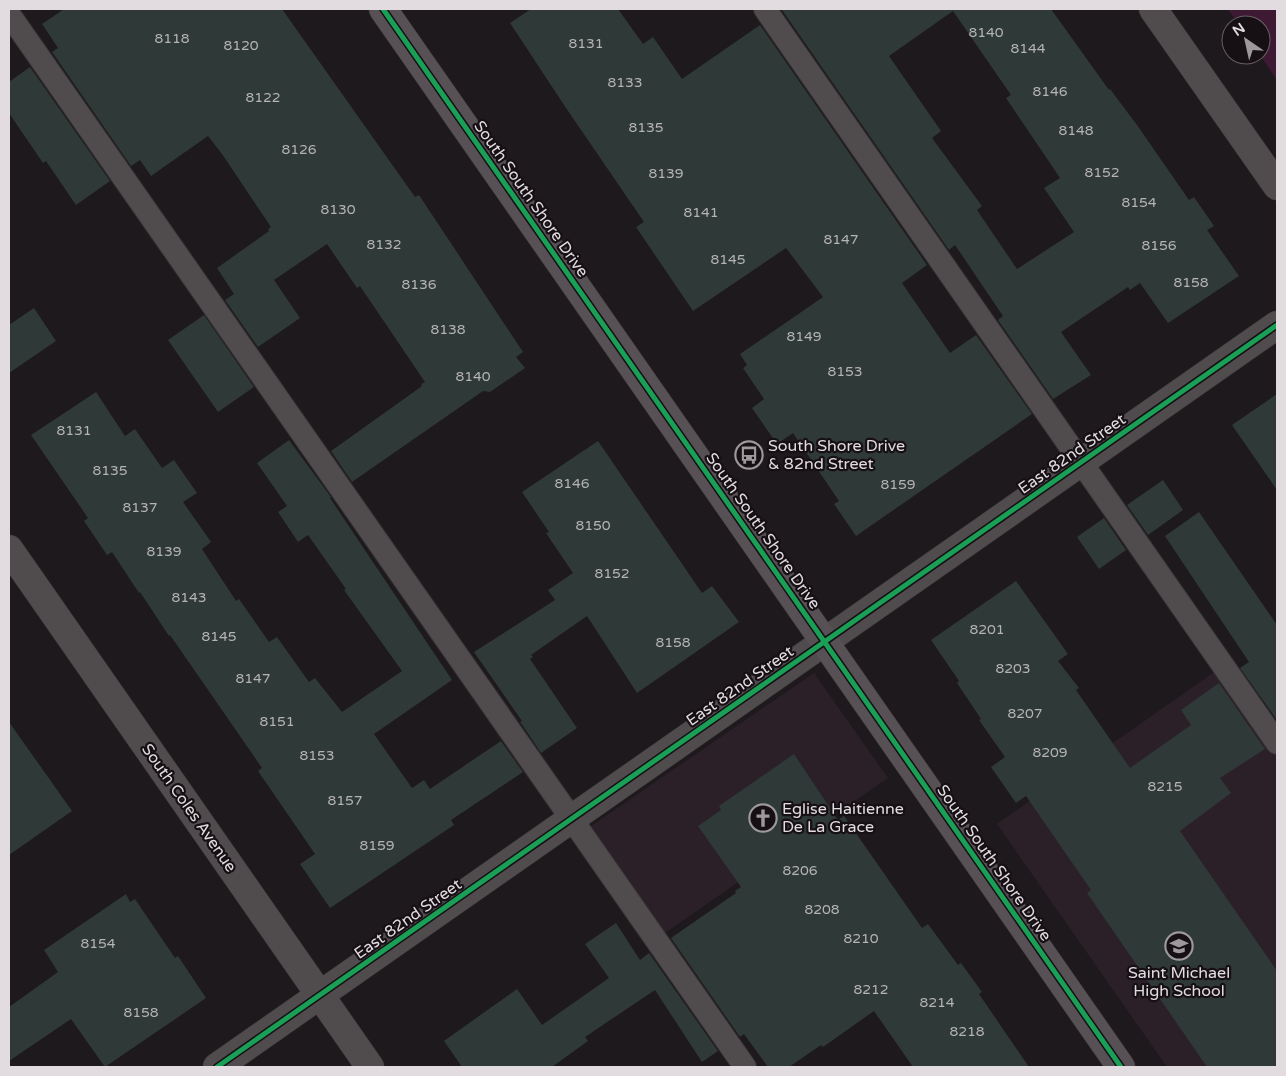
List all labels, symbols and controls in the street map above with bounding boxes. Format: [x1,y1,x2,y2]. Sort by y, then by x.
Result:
north arrow [1221,15,1271,65]
text: N [1230,19,1248,40]
house number: 8140 [968,24,1004,41]
house number: 8118 [154,30,190,47]
house number: 8131 [568,35,604,52]
house number: 8120 [223,37,259,54]
house number: 8144 [1010,40,1046,57]
house number: 8133 [607,74,643,91]
house number: 8146 [1032,83,1068,100]
house number: 8122 [245,89,281,106]
street label: South South Shore Drive [469,117,593,281]
house number: 8135 [628,119,664,136]
house number: 8148 [1058,122,1094,139]
house number: 8126 [281,141,317,158]
house number: 8152 [1084,164,1120,181]
house number: 8139 [648,165,684,182]
house number: 8154 [1121,194,1157,211]
house number: 8130 [320,201,356,218]
house number: 8141 [683,204,719,221]
house number: 8147 [823,231,859,248]
house number: 8132 [366,236,402,253]
house number: 8156 [1141,237,1177,254]
house number: 8145 [710,251,746,268]
house number: 8158 [1173,274,1209,291]
house number: 8136 [401,276,437,293]
house number: 8138 [430,321,466,338]
house number: 8149 [786,328,822,345]
house number: 8153 [827,363,863,380]
house number: 8140 [455,368,491,385]
street label: East 82nd Street [1014,409,1130,499]
house number: 8131 [56,422,92,439]
place label: South Shore Drive & 82nd Street [768,436,905,474]
bus stop icon: South Shore Drive & 82nd Street [734,440,764,470]
street label: South South Shore Drive [701,449,825,613]
house number: 8135 [92,462,128,479]
house number: 8146 [554,475,590,492]
house number: 8159 [880,476,916,493]
house number: 8137 [122,499,158,516]
house number: 8150 [575,517,611,534]
house number: 8139 [146,543,182,560]
house number: 8152 [594,565,630,582]
house number: 8143 [171,589,207,606]
house number: 8201 [969,621,1005,638]
house number: 8145 [201,628,237,645]
house number: 8158 [655,634,691,651]
street label: East 82nd Street [682,641,798,731]
house number: 8203 [995,660,1031,677]
house number: 8147 [235,670,271,687]
house number: 8207 [1007,705,1043,722]
house number: 8151 [259,713,295,730]
street label: South Coles Avenue [137,740,241,876]
house number: 8209 [1032,744,1068,761]
house number: 8153 [299,747,335,764]
house number: 8215 [1147,778,1183,795]
street label: South South Shore Drive [932,781,1056,945]
house number: 8157 [327,792,363,809]
place label: Eglise Haitienne De La Grace [782,799,904,837]
church icon: Eglise Haitienne De La Grace [748,803,778,833]
house number: 8159 [359,837,395,854]
house number: 8206 [782,862,818,879]
street label: East 82nd Street [350,874,466,964]
house number: 8208 [804,901,840,918]
house number: 8210 [843,930,879,947]
school or university icon: Saint Michael High School [1164,931,1194,961]
house number: 8154 [80,935,116,952]
place label: Saint Michael High School [1128,963,1230,1001]
house number: 8212 [853,981,889,998]
house number: 8214 [919,994,955,1011]
house number: 8158 [123,1004,159,1021]
house number: 8218 [949,1023,985,1040]

